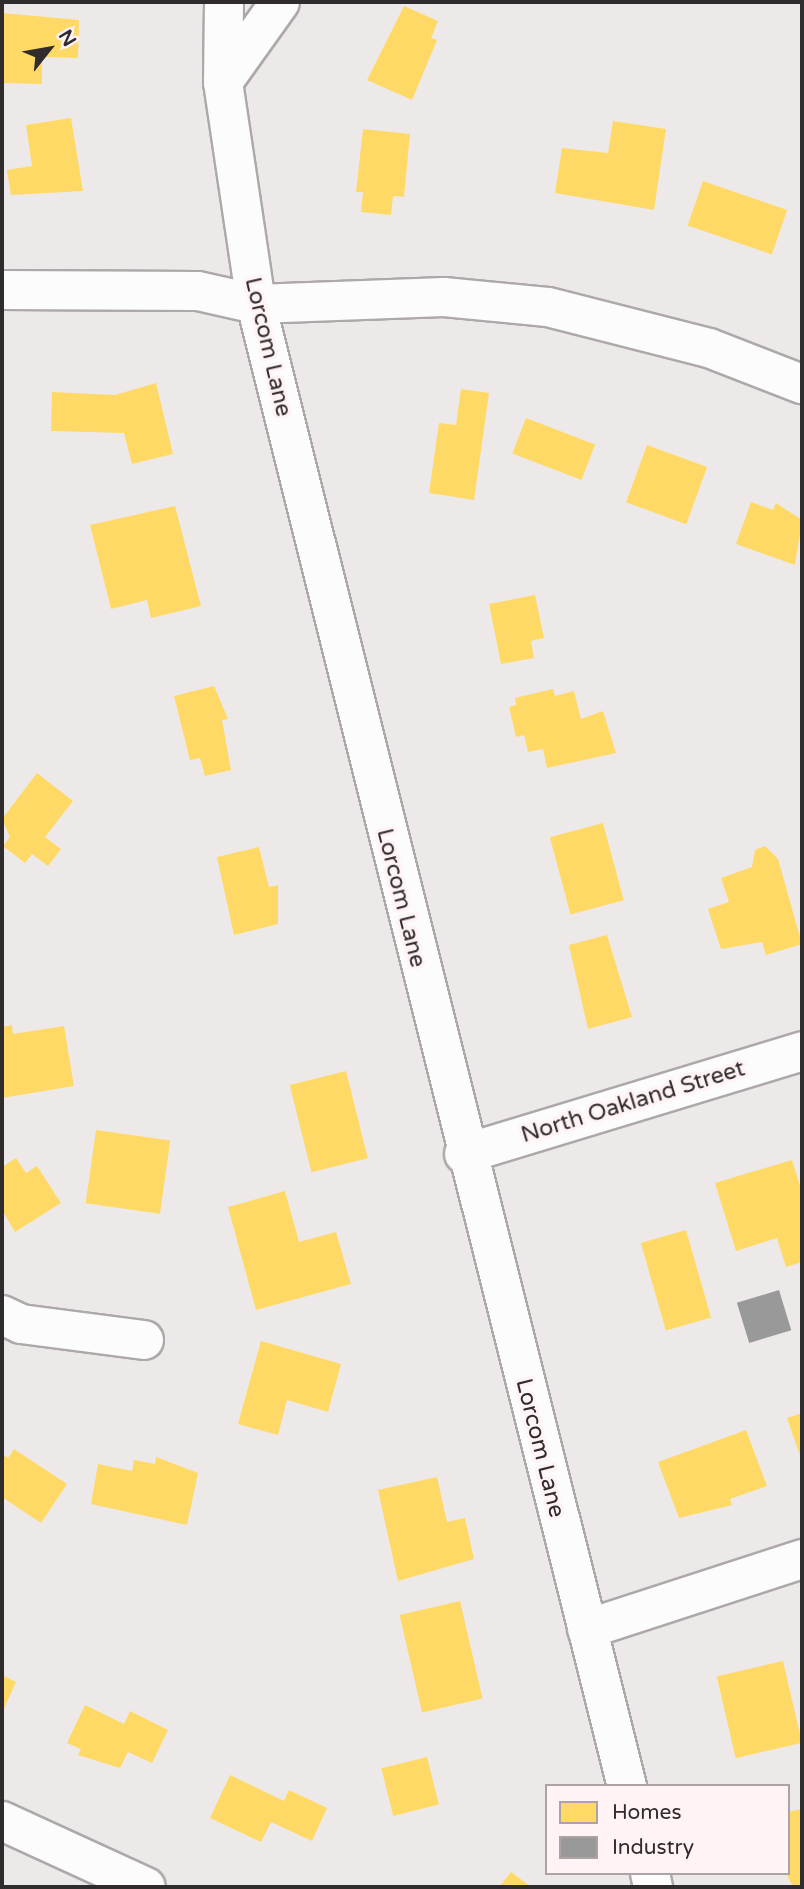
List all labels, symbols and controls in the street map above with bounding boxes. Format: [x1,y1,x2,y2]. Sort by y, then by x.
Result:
north arrow [14,14,84,84]
text: N [54,26,80,50]
street label: Lorcom Lane [239,275,297,419]
street label: Lorcom Lane [370,826,432,970]
street label: North Oakland Street [518,1055,748,1149]
street label: Lorcom Lane [509,1376,571,1520]
legend [545,1784,790,1875]
text: Homes [612,1800,682,1825]
text: Industry [612,1835,694,1860]

